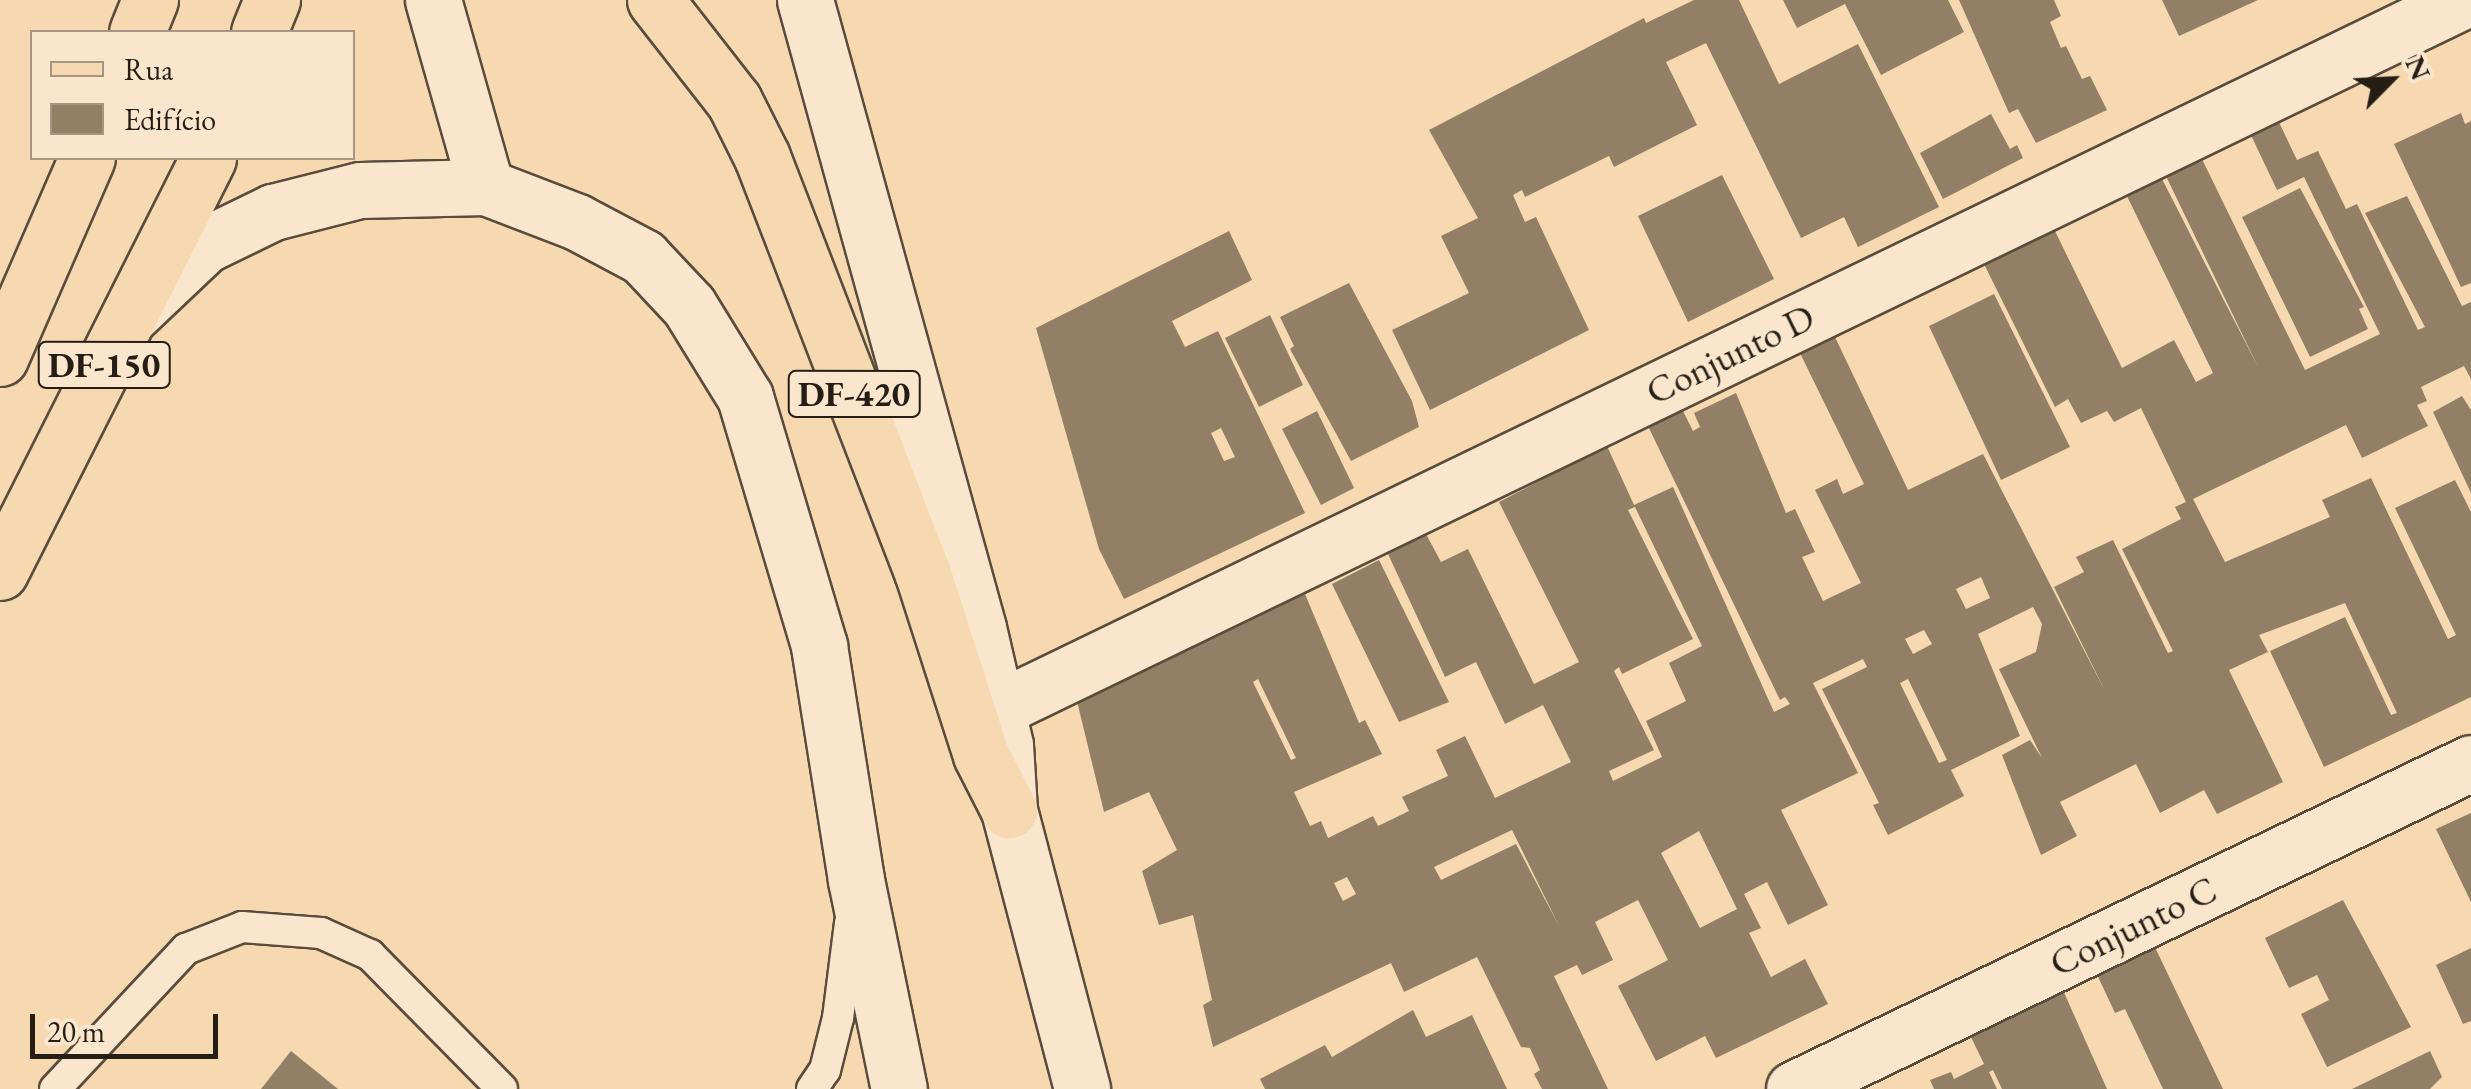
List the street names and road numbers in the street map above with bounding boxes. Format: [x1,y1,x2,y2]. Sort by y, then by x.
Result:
street label: Conjunto D [1638,294,1822,414]
road number: DF-150 [36,335,172,395]
road number: DF-420 [786,364,922,424]
street label: Conjunto C [2042,866,2224,986]

